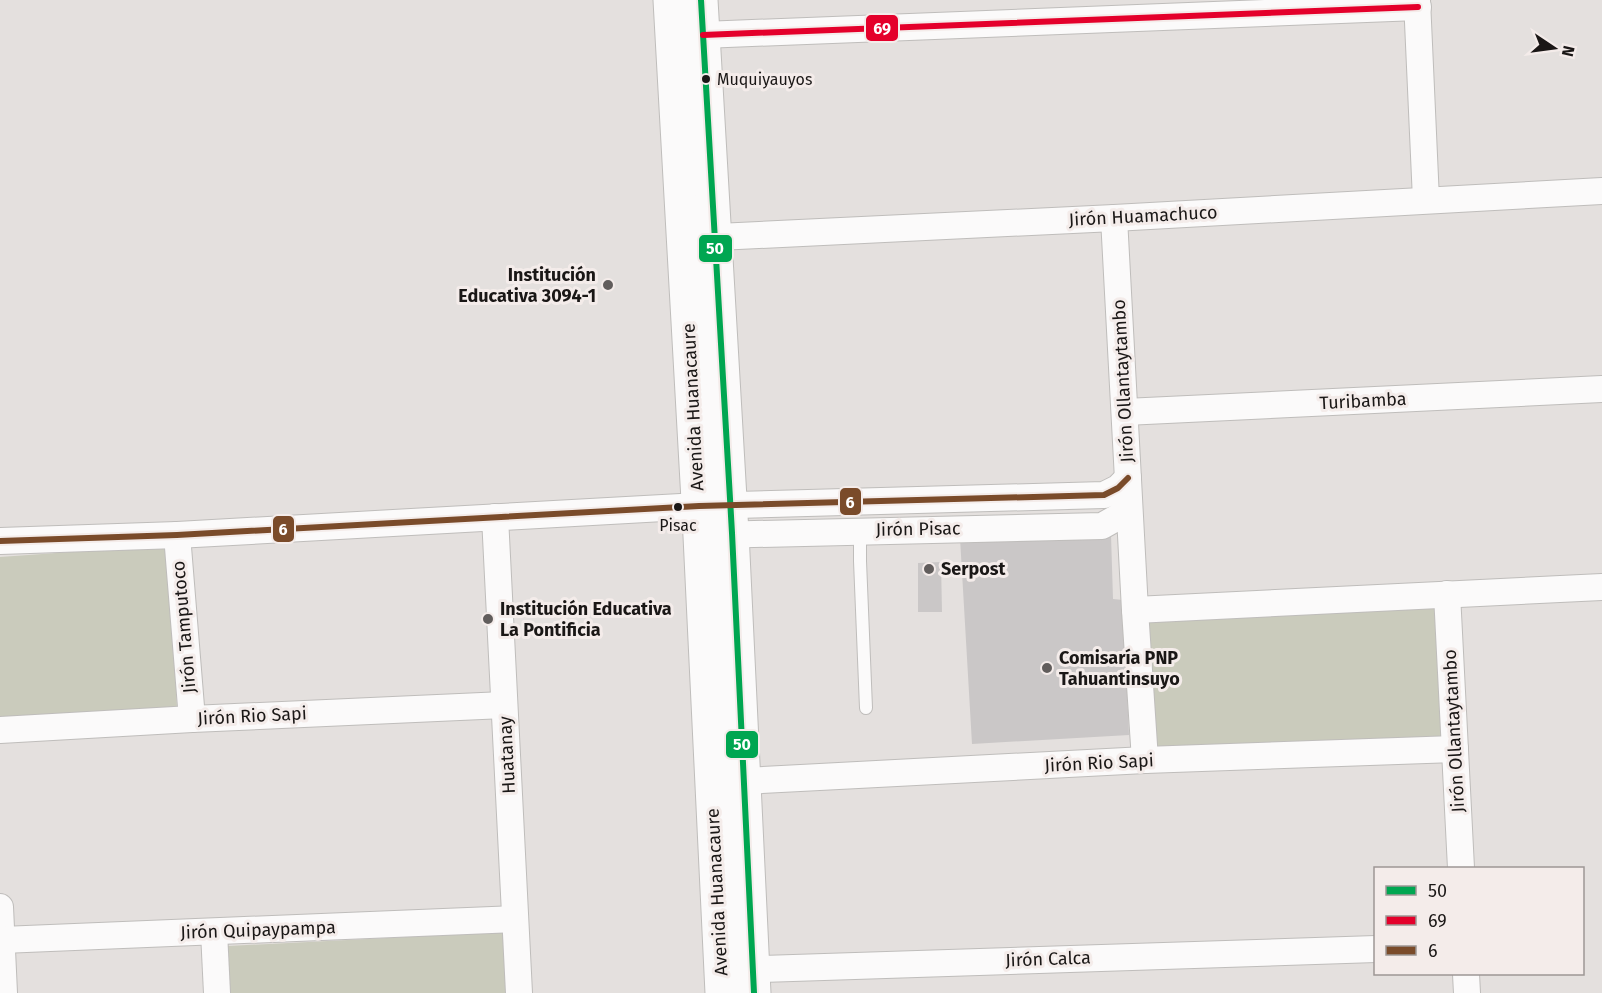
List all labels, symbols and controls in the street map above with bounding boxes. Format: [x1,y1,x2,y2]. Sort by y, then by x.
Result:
line badge: 69 [865,14,899,42]
north arrow [1524,18,1584,78]
text: 69 [873,19,891,38]
text: N [1558,44,1579,59]
place label: Muquiyauyos [717,70,812,89]
marker: Muquiyauyos [700,73,712,85]
street label: Jirón Huamachuco [1068,201,1218,231]
line badge: 50 [698,234,733,263]
text: 50 [706,239,724,258]
place label: Institución Educativa 3094-1 [458,264,596,307]
marker: Institución Educativa 3094-1 [601,278,615,292]
street label: Jirón Ollantaytambo [1108,299,1138,463]
street label: Avenida Huanacaure [678,323,708,491]
street label: Turibamba [1319,388,1407,414]
line badge: 6 [839,487,862,516]
text: 6 [845,493,855,512]
marker: Pisac [672,501,684,513]
line badge: 6 [272,515,295,543]
place label: Pisac [659,516,697,535]
street label: Jirón Pisac [875,517,961,541]
text: 6 [278,520,288,539]
place label: Serpost [941,558,1006,580]
street label: Jirón Tamputoco [167,560,201,694]
marker: Serpost [922,562,936,576]
place label: Institución Educativa La Pontificia [500,598,672,641]
marker: Institución Educativa La Pontificia [481,612,495,626]
place label: Comisaría PNP Tahuantinsuyo [1059,647,1180,690]
street label: Jirón Ollantaytambo [1439,649,1469,813]
marker: Comisaría PNP Tahuantinsuyo [1040,661,1054,675]
street label: Jirón Rio Sapi [197,702,307,730]
street label: Huatanay [494,716,520,794]
line badge: 50 [725,730,759,759]
text: 50 [733,735,751,754]
street label: Jirón Rio Sapi [1044,749,1154,777]
street label: Avenida Huanacaure [702,808,732,976]
legend [1374,867,1584,975]
text: 50 [1428,880,1447,902]
text: 69 [1428,910,1447,932]
street label: Jirón Quipaypampa [180,916,336,944]
text: 6 [1428,940,1438,962]
street label: Jirón Calca [1005,947,1091,971]

